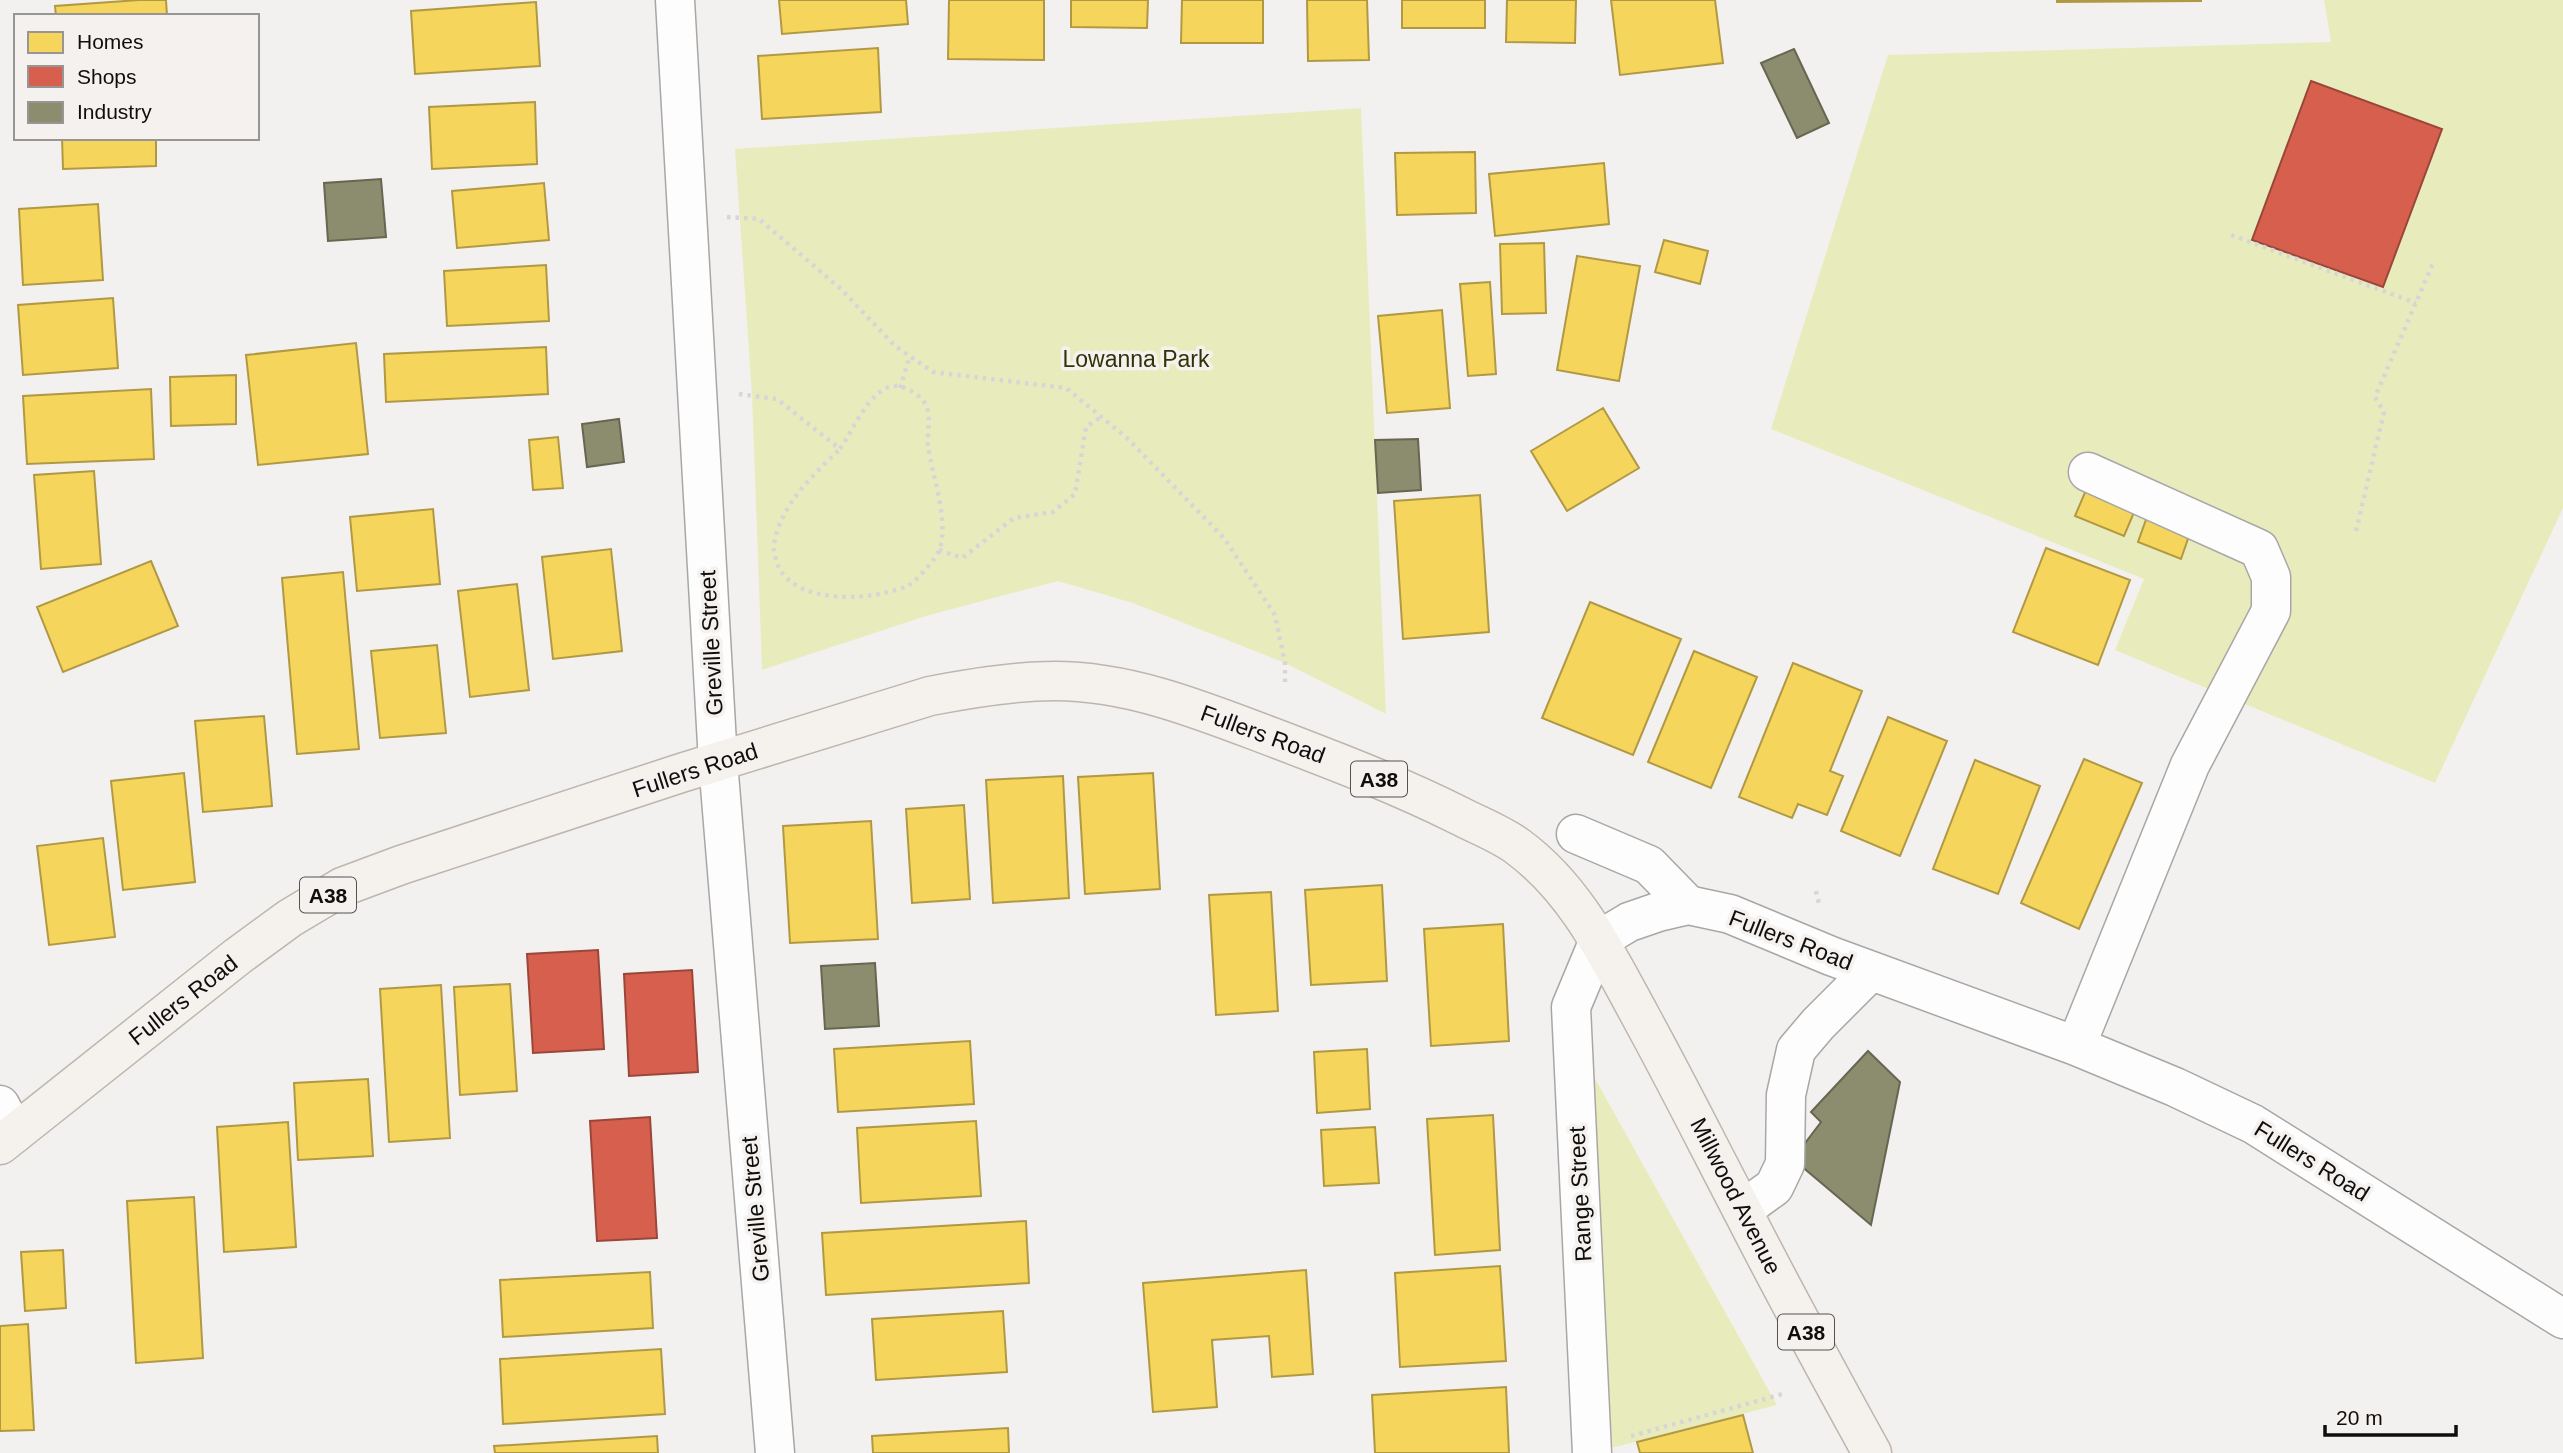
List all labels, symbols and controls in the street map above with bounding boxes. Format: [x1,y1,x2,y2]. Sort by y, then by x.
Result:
legend [14,14,259,140]
text: Homes [77,30,144,53]
text: Shops [77,65,137,88]
text: Industry [77,100,152,123]
park label: Lowanna Park [1062,346,1210,372]
street label: Greville Street [694,569,728,716]
street label: Fullers Road [1197,699,1329,769]
street label: Fullers Road [629,737,761,803]
road number: A38 [1351,762,1407,796]
road number: A38 [300,878,356,912]
street label: Fullers Road [1725,904,1857,976]
street label: Fullers Road [124,950,242,1050]
street label: Millwood Avenue [1685,1113,1787,1279]
street label: Fullers Road [2250,1115,2374,1207]
street label: Range Street [1563,1125,1597,1262]
street label: Greville Street [736,1135,774,1283]
road number: A38 [1778,1314,1834,1350]
scale bar [2325,1394,2456,1438]
text: 20 m [2336,1406,2383,1429]

